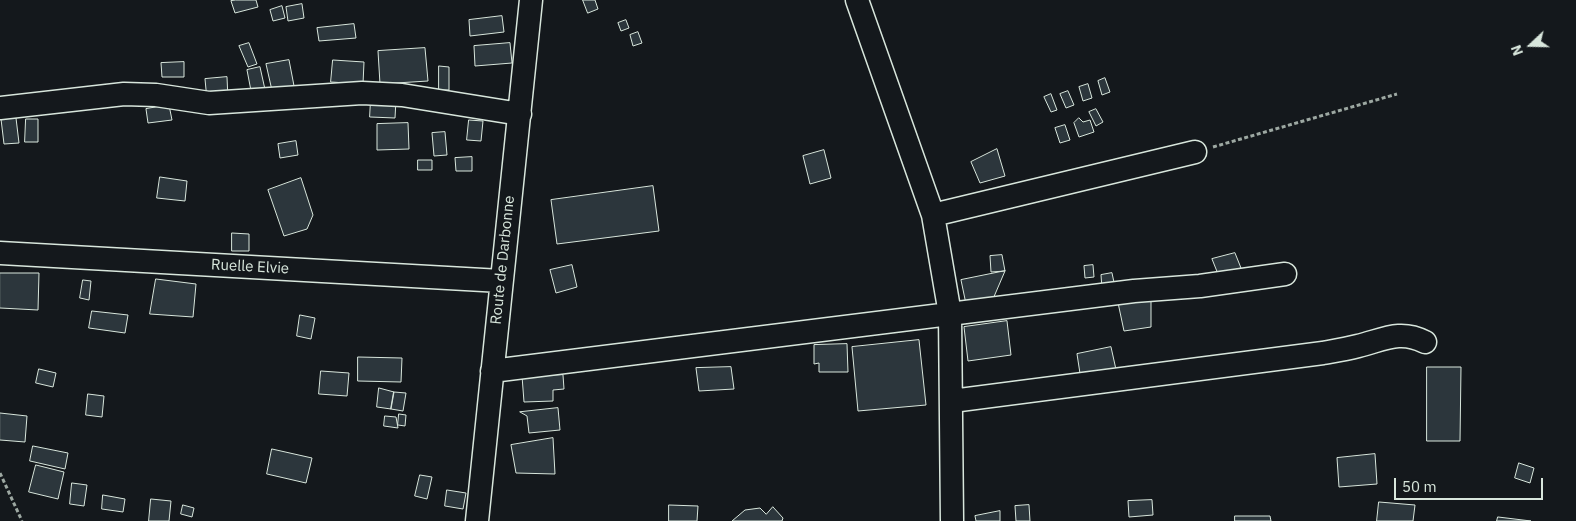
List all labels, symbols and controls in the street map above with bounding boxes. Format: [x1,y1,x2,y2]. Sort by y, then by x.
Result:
north arrow [1506,20,1556,70]
text: N [1507,42,1527,58]
street label: Route de Darbonne [487,195,519,325]
street label: Ruelle Elvie [210,256,290,278]
scale bar [1396,468,1545,500]
text: 50 m [1402,477,1437,496]

